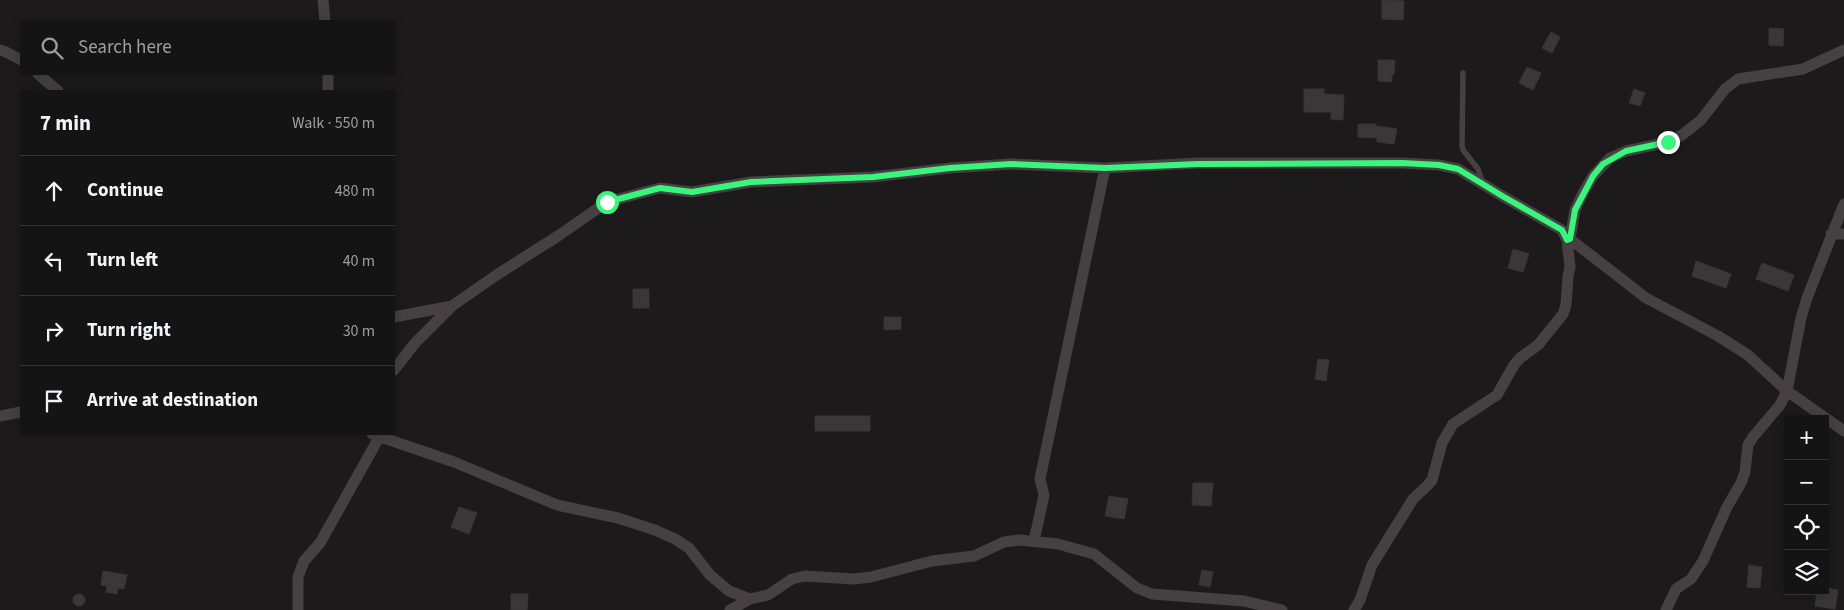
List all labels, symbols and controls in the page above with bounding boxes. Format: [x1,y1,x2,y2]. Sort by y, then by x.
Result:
search box [20,20,395,75]
icon: search [38,34,66,62]
text: Search here [78,34,172,61]
text: 7 min [40,108,91,138]
text: Walk · 550 m [292,112,375,134]
route end [1657,131,1680,154]
icon: ahead [40,177,68,205]
text: Continue [87,177,164,204]
text: 480 m [335,180,375,202]
route start [596,191,619,214]
icon: left [40,247,68,275]
text: Turn left [87,247,158,274]
text: 40 m [343,250,375,272]
icon: right [40,317,68,345]
text: Turn right [87,317,171,344]
text: 30 m [343,320,375,342]
icon: arrive [40,387,68,415]
text: Arrive at destination [87,387,258,414]
map controls [1784,415,1829,595]
button: + [1784,415,1829,460]
button: − [1784,460,1829,505]
button: locate [1784,505,1829,550]
button: layers [1784,550,1829,595]

